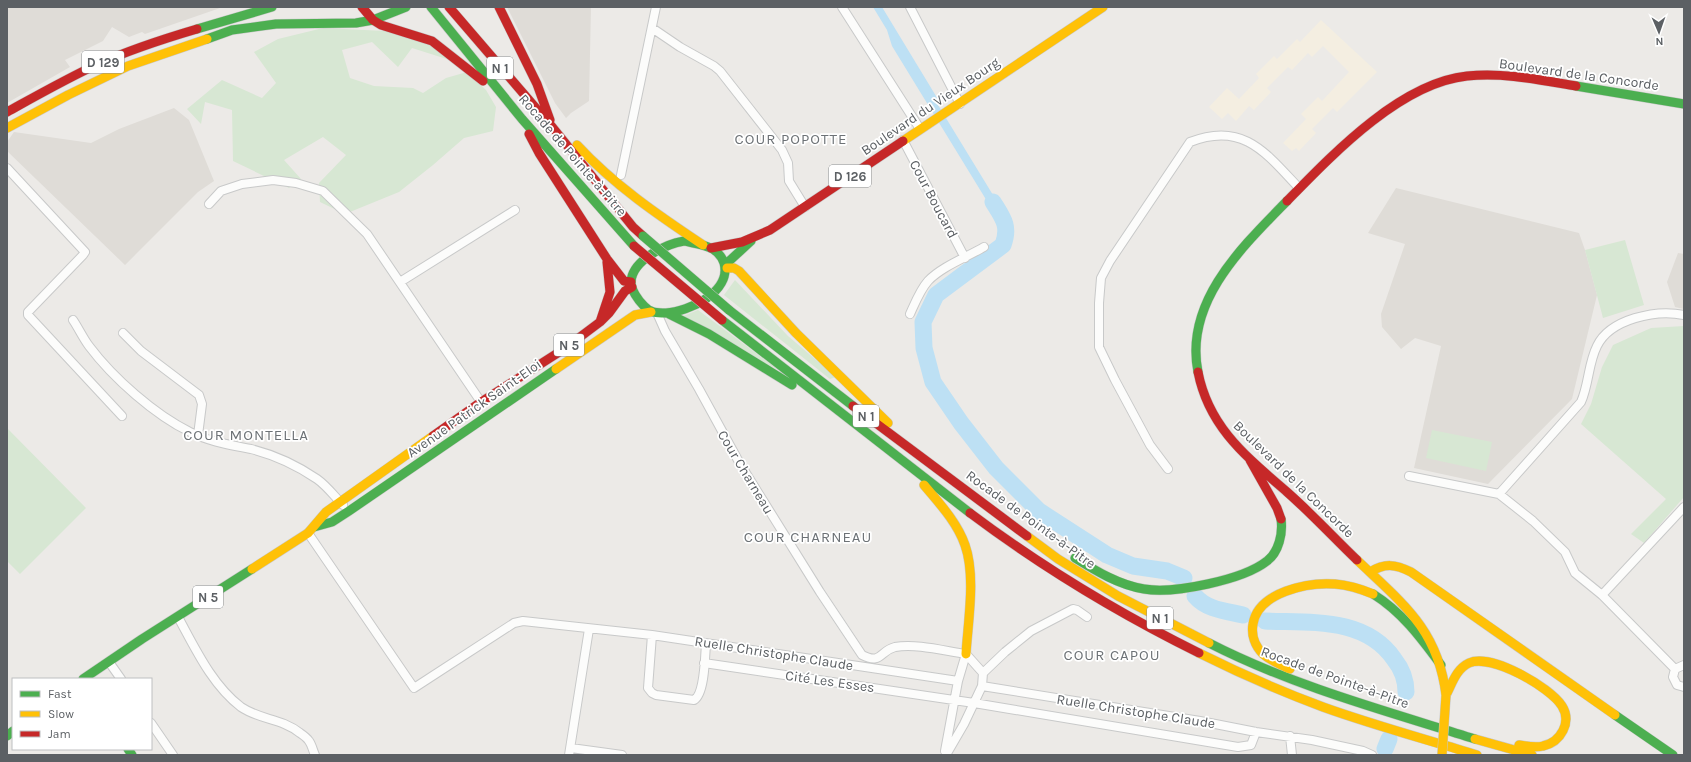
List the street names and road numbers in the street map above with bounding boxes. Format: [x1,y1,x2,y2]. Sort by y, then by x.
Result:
road number: D 129 [82,51,124,73]
street label: Boulevard du Vieux Bourg [858,54,1003,159]
street label: Boulevard de la Concorde [1498,55,1660,94]
road number: N 1 [487,57,513,79]
street label: Rocade de Pointe-à-Pitre [515,91,630,220]
street label: Cour Boucard [906,157,961,241]
road number: D 126 [829,165,871,187]
road number: N 5 [554,334,584,356]
street label: Avenue Patrick Saint-Eloi [404,355,545,461]
road number: N 1 [853,405,879,427]
street label: Boulevard de la Concorde [1230,417,1358,541]
street label: Cour Charneau [714,427,777,517]
street label: Rocade de Pointe-à-Pitre [963,467,1099,572]
road number: N 5 [193,586,223,608]
road number: N 1 [1147,607,1173,629]
street label: Ruelle Christophe Claude [693,633,854,674]
street label: Rocade de Pointe-à-Pitre [1259,643,1411,712]
street label: Cité Les Esses [784,667,876,696]
street label: Ruelle Christophe Claude [1055,691,1216,732]

